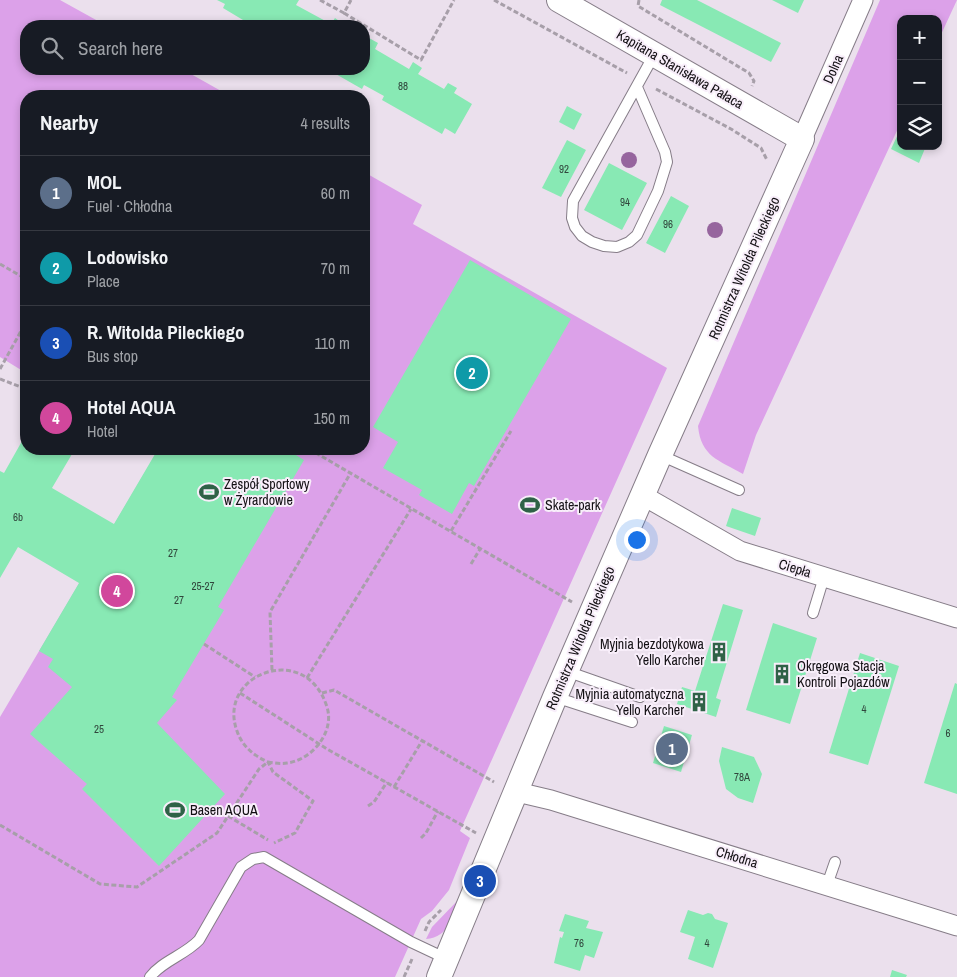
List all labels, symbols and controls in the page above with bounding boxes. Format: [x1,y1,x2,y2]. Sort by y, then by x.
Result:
map controls [897,15,942,150]
button: + [897,15,942,60]
search box [20,20,370,75]
street label: Kapitana Stanisława Pałaca [613,25,747,113]
icon: search [38,34,66,62]
text: Search here [78,35,163,61]
street label: Dolna [819,51,848,86]
button: − [897,60,942,105]
house number: 88 [398,79,408,93]
button: layers [897,105,942,150]
text: Nearby [40,108,98,137]
text: 4 results [300,112,350,134]
house number: 92 [559,162,569,176]
text: MOL [87,169,122,195]
text: 1 [52,182,60,204]
text: 60 m [321,182,350,204]
street label: Rotmistrza Witolda Pileckiego [704,194,784,342]
text: Fuel · Chłodna [87,195,172,217]
house number: 94 [620,195,630,209]
house number: 96 [663,217,673,231]
text: Lodowisko [87,244,168,270]
text: 2 [52,257,60,279]
text: 70 m [321,257,350,279]
text: Place [87,270,120,292]
text: R. Witolda Pileckiego [87,319,244,345]
text: 3 [52,332,60,354]
text: 110 m [314,332,350,354]
text: Bus stop [87,345,138,367]
pin: 2 [456,354,488,392]
text: Hotel AQUA [87,394,176,420]
text: 4 [52,407,60,429]
text: 150 m [314,407,350,429]
text: Hotel [87,420,118,442]
place label: Zespół Sportowy w Żyrardowie [224,475,310,509]
sports icon: Zespół Sportowy w Żyrardowie [198,481,220,503]
sports icon: Skate-park [519,494,541,516]
place label: Skate-park [545,496,601,514]
house number: 6b [13,510,23,524]
your location [624,527,650,553]
house number: 27 [168,546,178,560]
street label: Ciepła [776,555,814,582]
street label: Rotmistrza Witolda Pileckiego [542,563,618,713]
pin: 4 [101,572,133,610]
house number: 25-27 [191,579,215,593]
house number: 27 [174,593,184,607]
place label: Myjnia bezdotykowa Yello Karcher [600,635,705,669]
building icon: Myjnia bezdotykowa Yello Karcher [708,641,730,663]
place label: Okręgowa Stacja Kontroli Pojazdów [797,657,890,691]
building icon: Okręgowa Stacja Kontroli Pojazdów [771,663,793,685]
place label: Myjnia automatyczna Yello Karcher [576,685,685,719]
building icon: Myjnia automatyczna Yello Karcher [688,691,710,713]
house number: 4 [861,702,867,716]
house number: 25 [94,722,104,736]
house number: 6 [945,726,951,740]
pin: 1 [656,730,688,768]
house number: 78A [734,770,751,784]
sports icon: Basen AQUA [164,799,186,821]
place label: Basen AQUA [190,801,258,819]
street label: Chłodna [714,842,761,872]
pin: 3 [464,862,496,900]
house number: 76 [574,936,584,950]
house number: 4 [704,936,710,950]

